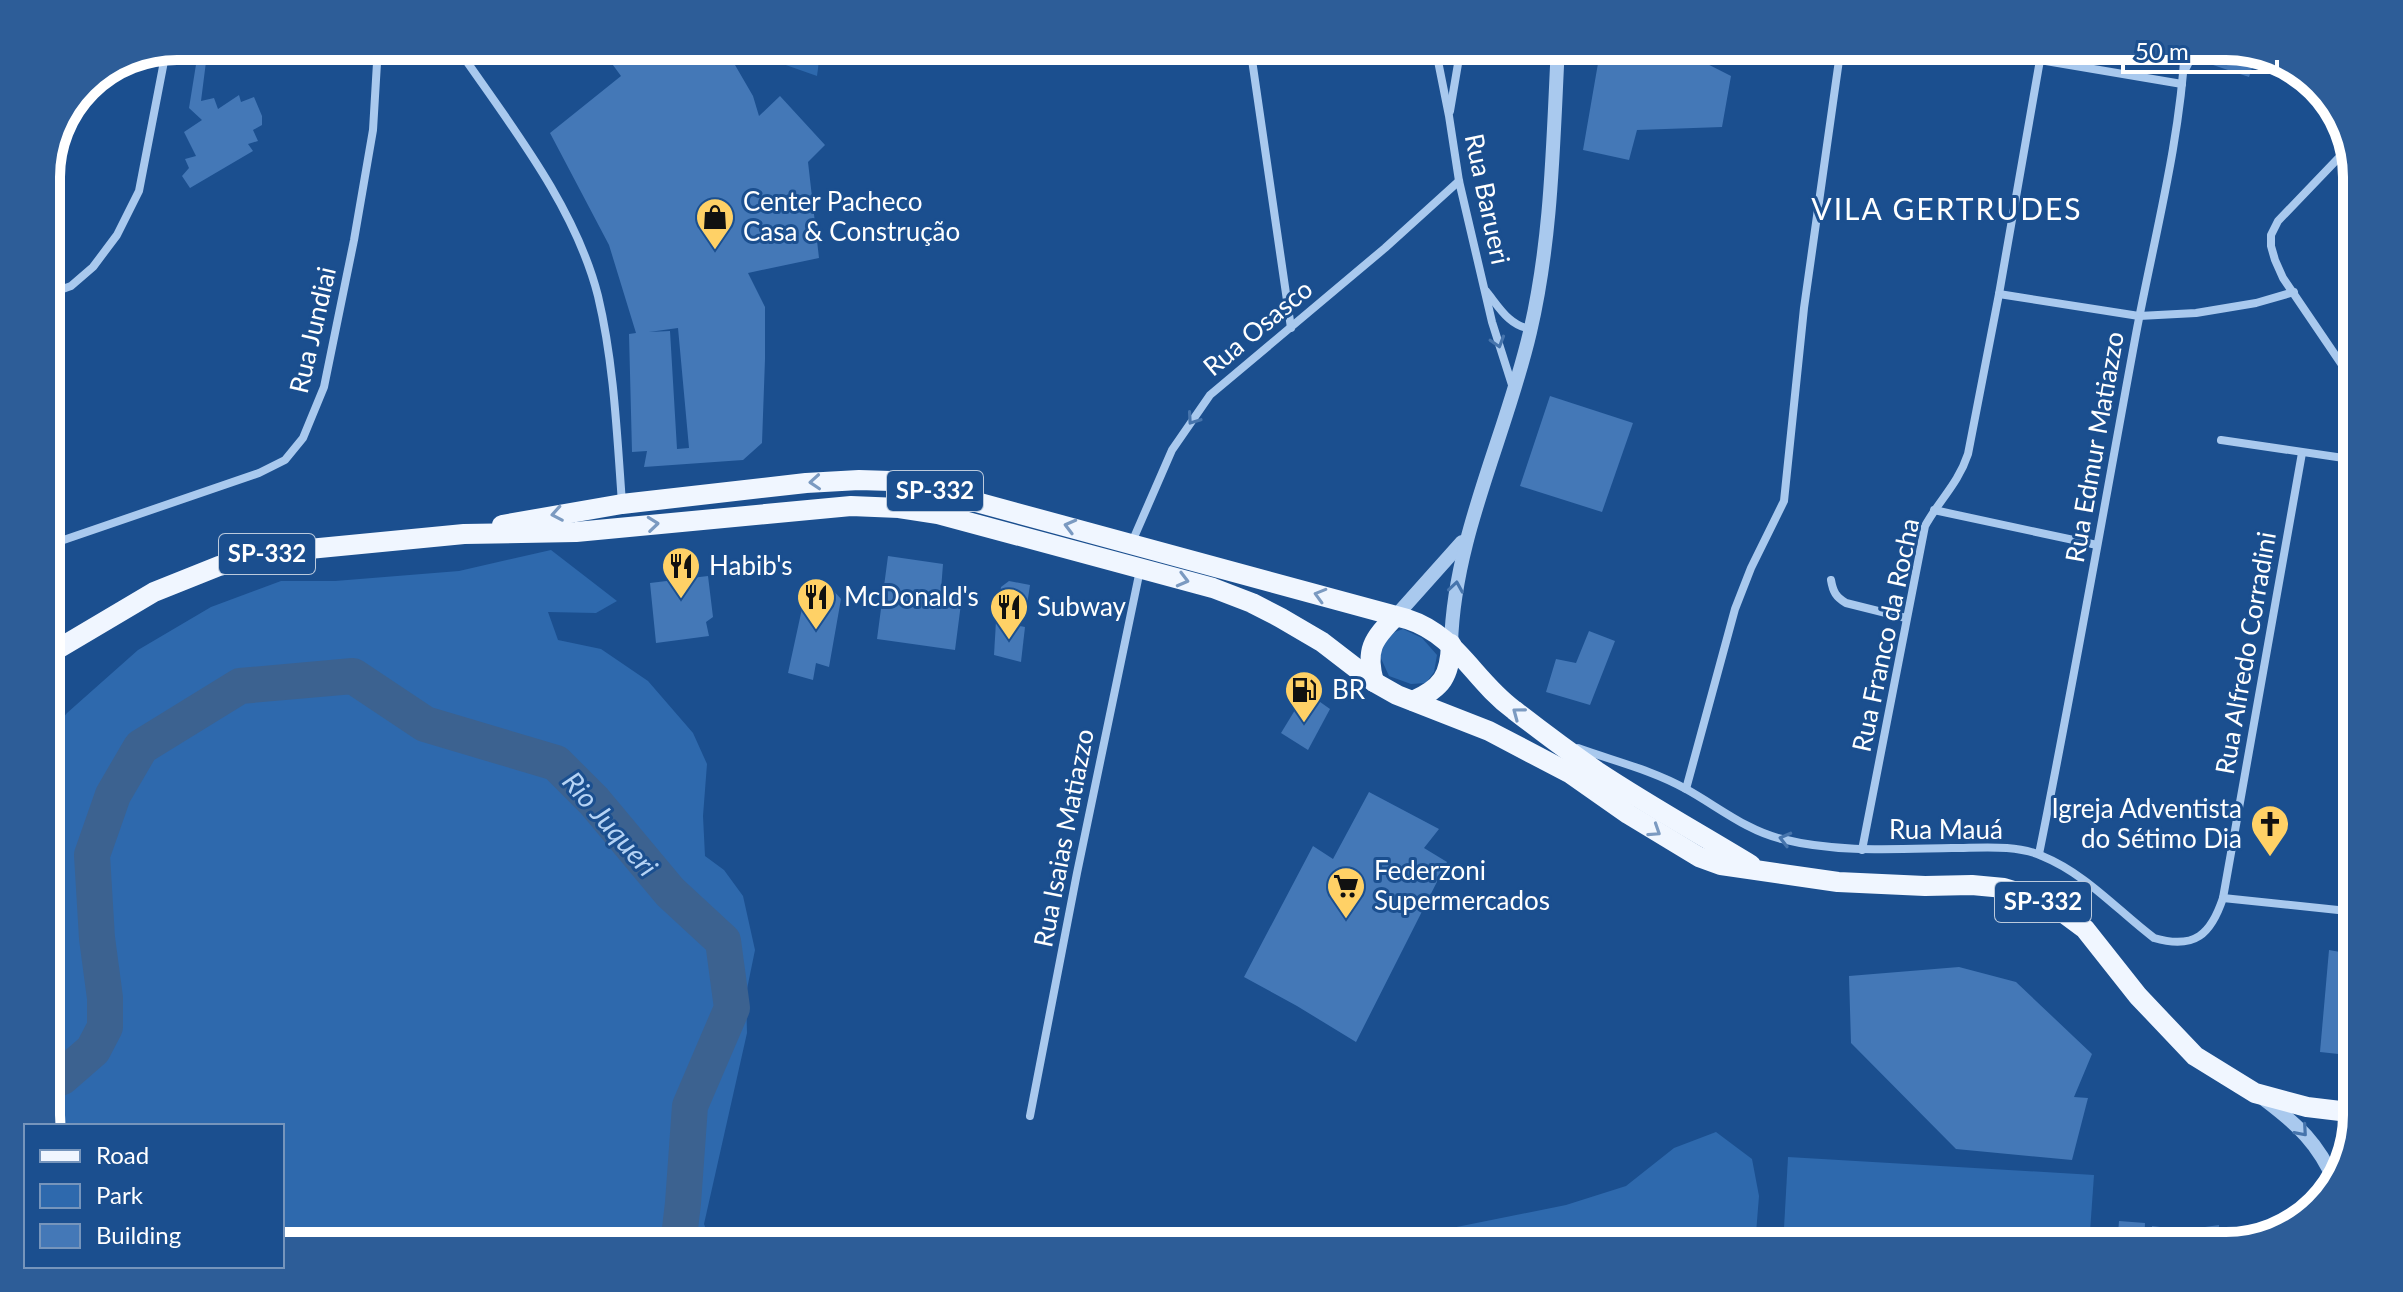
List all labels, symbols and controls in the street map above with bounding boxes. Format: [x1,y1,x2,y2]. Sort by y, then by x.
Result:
scale bar [2123,24,2277,74]
text: 50 m [2135,36,2189,65]
street label: Rua Barueri [1459,131,1517,267]
place label: Center Pacheco Casa & Construção [743,185,960,247]
district label: VILA GERTRUDES [1811,190,2083,226]
shop icon: Center Pacheco Casa & Construção [694,196,736,251]
street label: Rua Jundiai [282,263,342,396]
street label: Rua Osasco [1196,272,1319,382]
street label: Rua Edmur Matiazzo [2058,329,2130,565]
one-way arrow [1489,335,1505,348]
one-way arrow [1188,410,1203,424]
road number: SP-332 [887,471,983,511]
one-way arrow [808,473,821,490]
one-way arrow [550,505,564,522]
street label: Rua Franco da Rocha [1845,515,1925,754]
one-way arrow [647,516,660,533]
one-way arrow [1063,519,1077,536]
street label: Rua Alfredo Corradini [2208,529,2282,776]
road number: SP-332 [219,534,315,574]
restaurant icon: Habib's [660,545,702,600]
place label: Habib's [709,549,793,581]
one-way arrow [1175,571,1189,588]
restaurant icon: McDonald's [795,576,837,631]
place label: McDonald's [844,580,979,612]
one-way arrow [1447,580,1464,594]
restaurant icon: Subway [988,586,1030,641]
one-way arrow [1314,588,1328,604]
place label: Subway [1037,590,1127,622]
fuel station icon: BR [1283,669,1325,724]
place label: BR [1332,673,1366,705]
one-way arrow [1512,708,1527,722]
street label: Rua Isaias Matiazzo [1026,726,1100,950]
water label: Rio Juqueri [556,764,666,883]
place label: Igreja Adventista do Sétimo Dia [2052,792,2242,854]
church icon: Igreja Adventista do Sétimo Dia [2249,803,2291,858]
street label: Rua Mauá [1889,813,2003,845]
one-way arrow [1646,822,1661,837]
one-way arrow [1779,832,1793,849]
place label: Federzoni Supermercados [1374,854,1550,916]
supermarket icon: Federzoni Supermercados [1325,865,1367,920]
road number: SP-332 [1995,882,2091,922]
one-way arrow [2292,1122,2307,1137]
legend [24,1124,284,1268]
text: Road [96,1140,149,1169]
text: Park [96,1180,144,1209]
text: Building [96,1220,181,1249]

